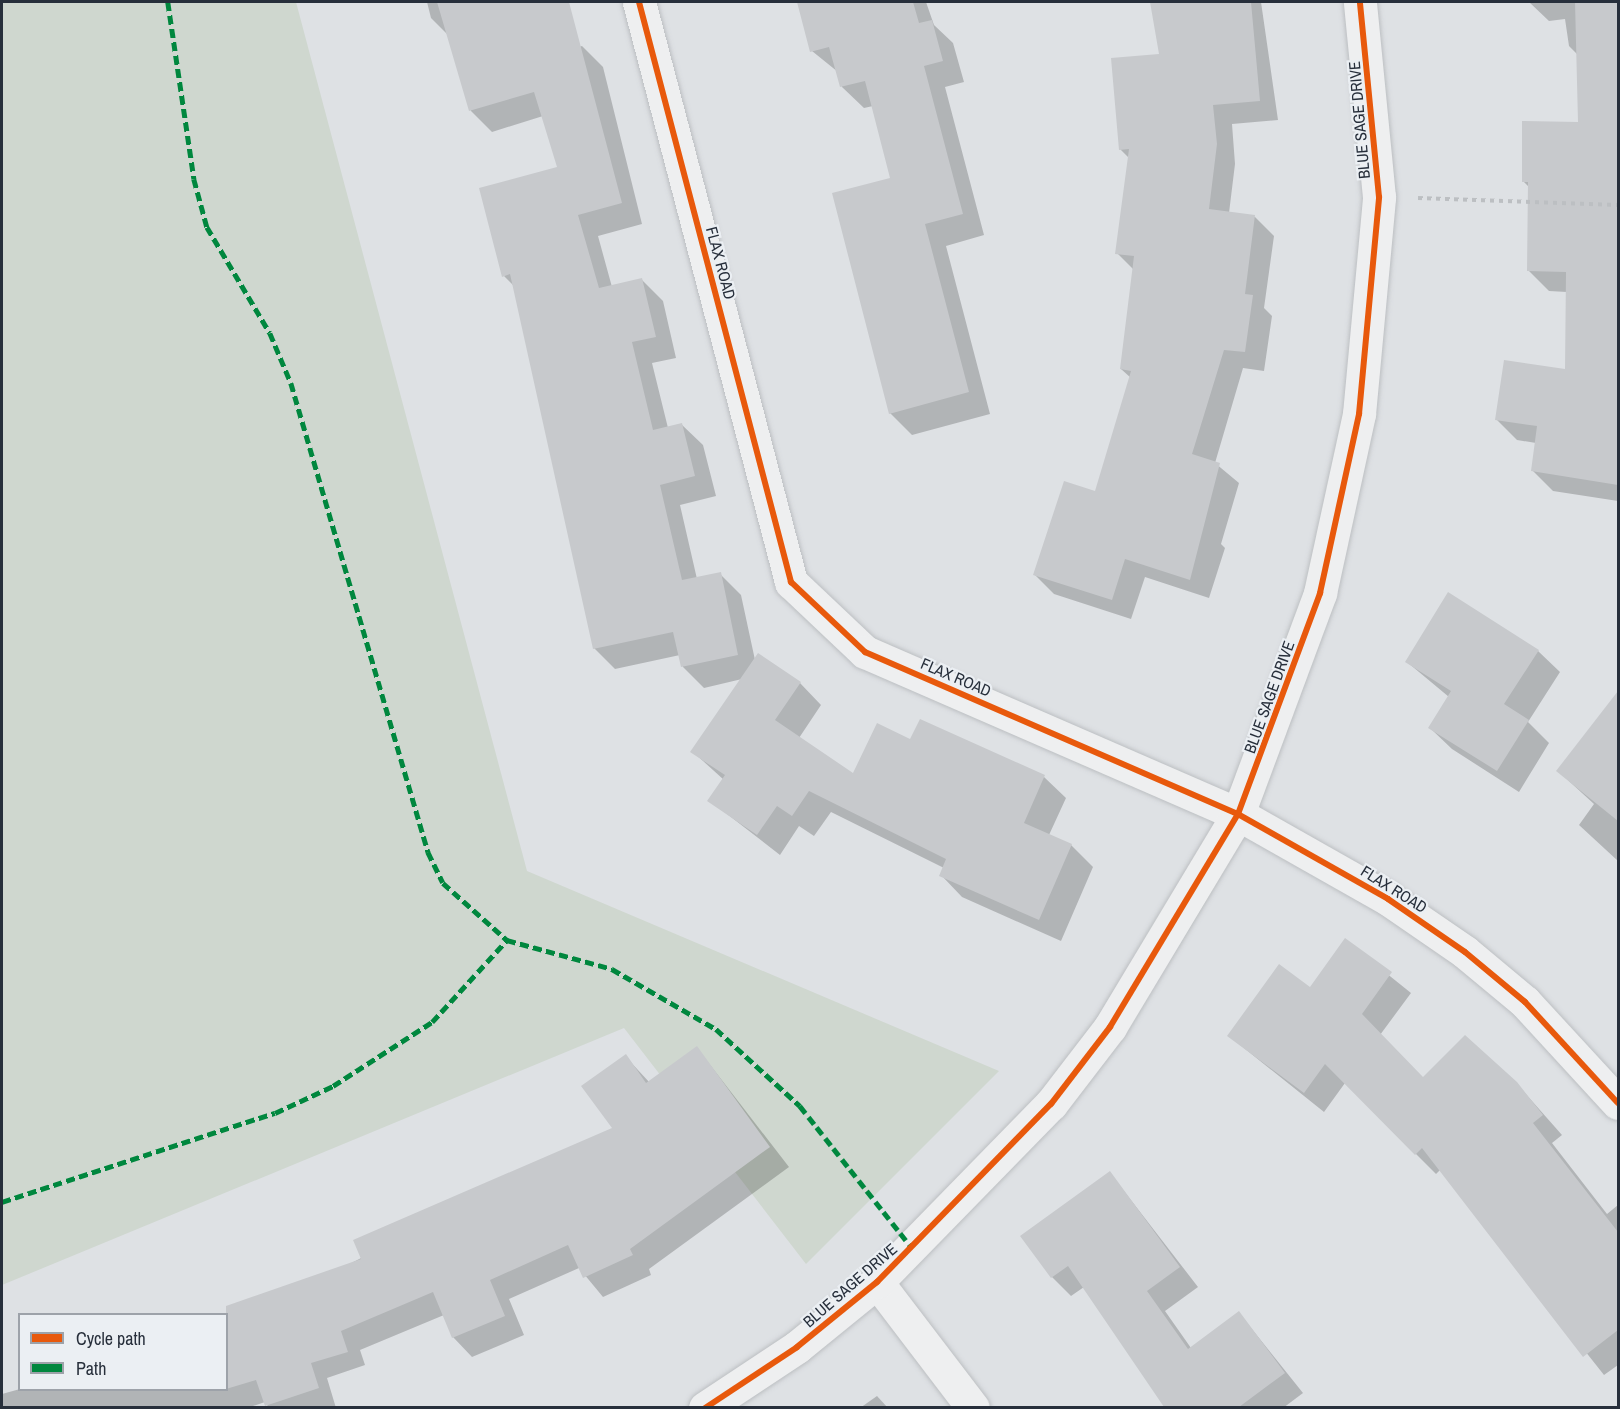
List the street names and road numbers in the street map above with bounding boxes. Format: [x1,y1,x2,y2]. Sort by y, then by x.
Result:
street label: BLUE SAGE DRIVE [1344,60,1374,180]
street label: FLAX ROAD [702,225,740,301]
street label: BLUE SAGE DRIVE [1240,638,1298,756]
street label: FLAX ROAD [918,654,994,700]
street label: FLAX ROAD [1357,861,1431,917]
street label: BLUE SAGE DRIVE [799,1239,901,1331]

